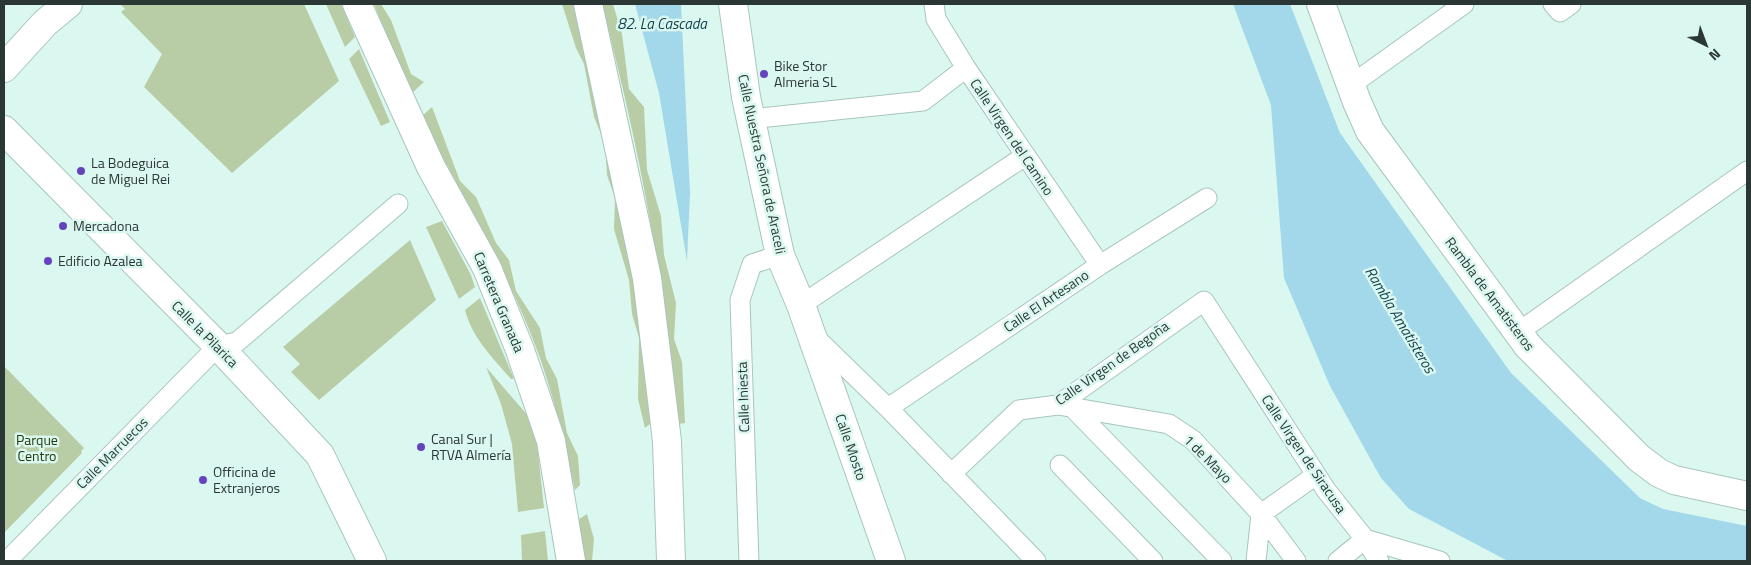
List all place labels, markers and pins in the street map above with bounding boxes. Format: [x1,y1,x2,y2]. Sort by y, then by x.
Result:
place label: Bike Stor Almeria SL [774,55,837,92]
marker: Bike Stor Almeria SL [758,68,770,80]
place label: La Bodeguica de Miguel Rei [91,152,170,189]
marker: La Bodeguica de Miguel Rei [75,165,87,177]
place label: Mercadona [73,215,139,236]
marker: Mercadona [57,220,69,232]
place label: Edificio Azalea [58,250,142,271]
marker: Edificio Azalea [42,255,54,267]
place label: Canal Sur | RTVA Almería [431,428,511,465]
marker: Canal Sur | RTVA Almería [415,441,427,453]
place label: Officina de Extranjeros [213,461,280,498]
marker: Officina de Extranjeros [197,474,209,486]

